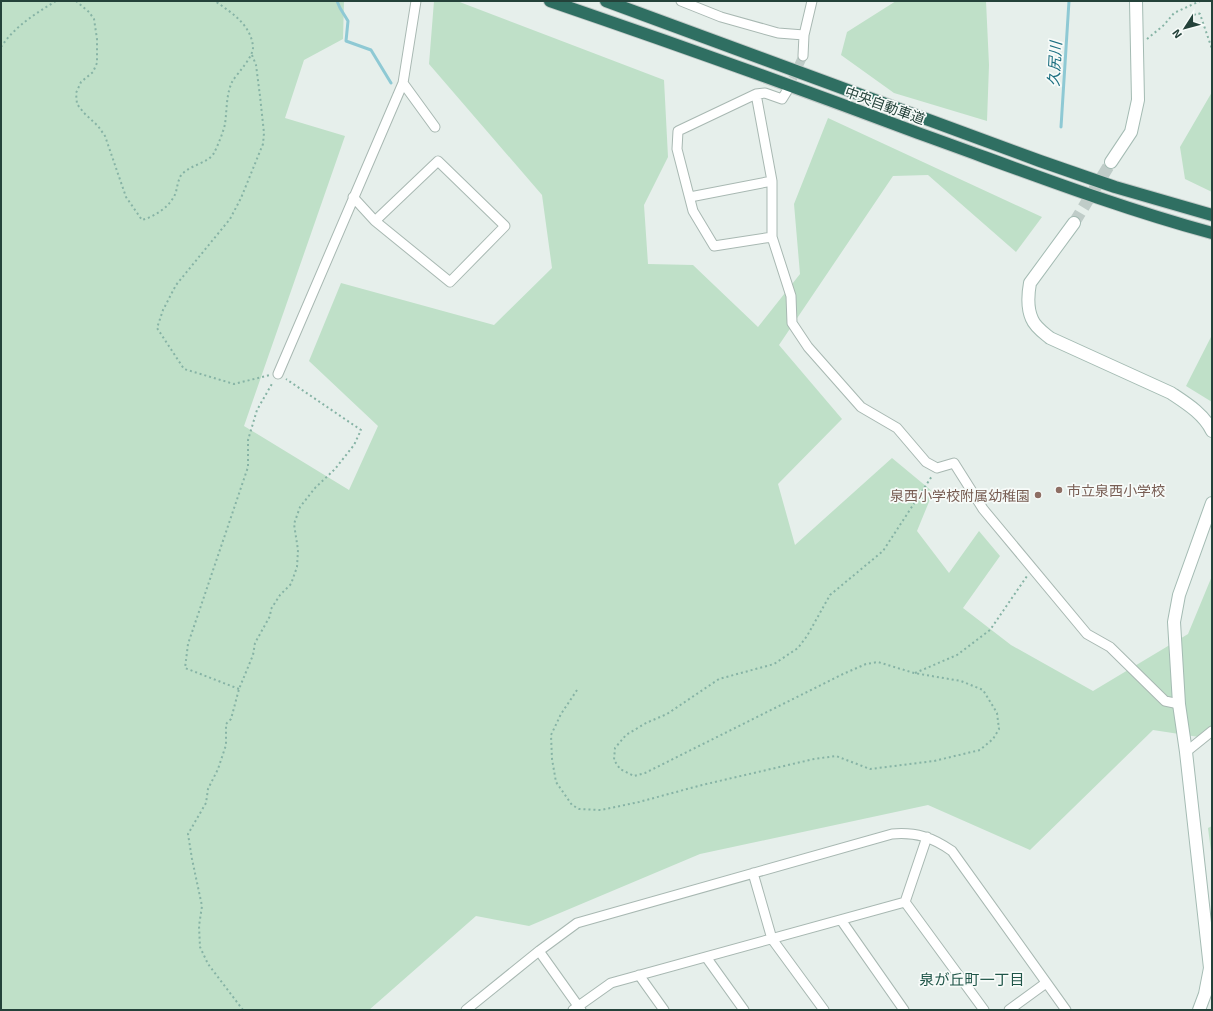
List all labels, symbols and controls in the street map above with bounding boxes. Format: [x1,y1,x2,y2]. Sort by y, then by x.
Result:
north arrow [1165,8,1205,48]
text: N [1169,27,1184,41]
water label: 久尻川 [1044,39,1064,87]
street label: 中央自動車道 [843,83,927,127]
place label: 市立泉西小学校 [1067,482,1165,499]
marker: 市立泉西小学校 [1054,485,1064,495]
place label: 泉西小学校附属幼稚園 [890,487,1030,504]
marker: 泉西小学校附属幼稚園 [1033,490,1043,500]
district label: 泉が丘町一丁目 [919,970,1025,988]

